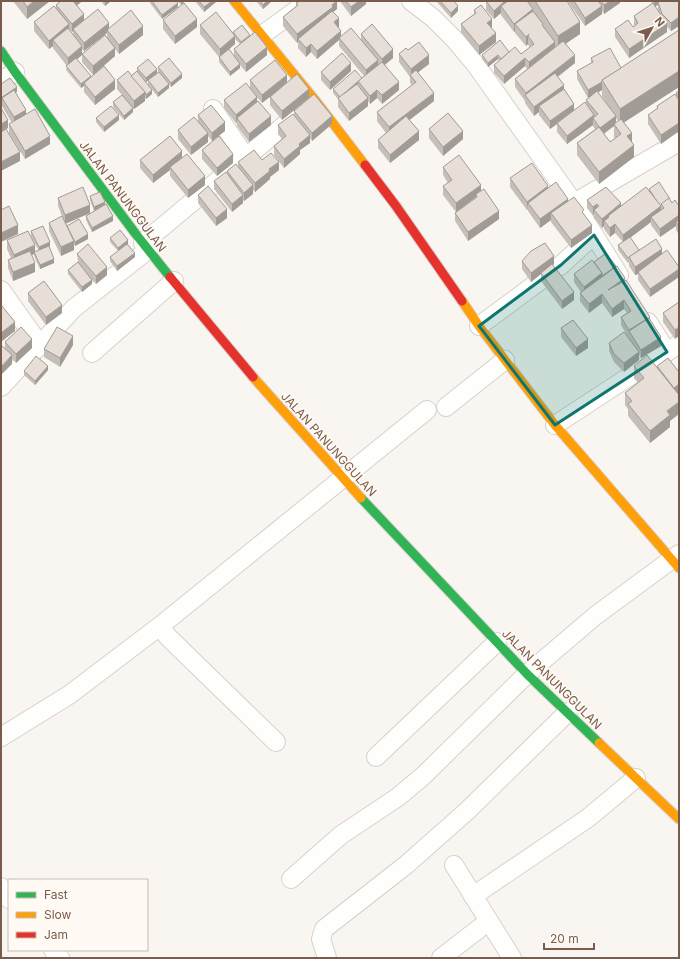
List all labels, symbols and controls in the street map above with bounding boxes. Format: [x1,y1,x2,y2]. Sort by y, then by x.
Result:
north arrow [632,8,672,48]
text: N [652,14,668,29]
street label: JALAN PANUNGGULAN [76,137,170,255]
street label: JALAN PANUNGGULAN [278,389,380,499]
street label: JALAN PANUNGGULAN [499,626,605,732]
legend [8,879,148,951]
text: Fast [44,887,68,902]
text: Slow [44,907,72,922]
scale bar [544,925,594,951]
text: Jam [44,927,68,942]
text: 20 m [550,931,579,946]

